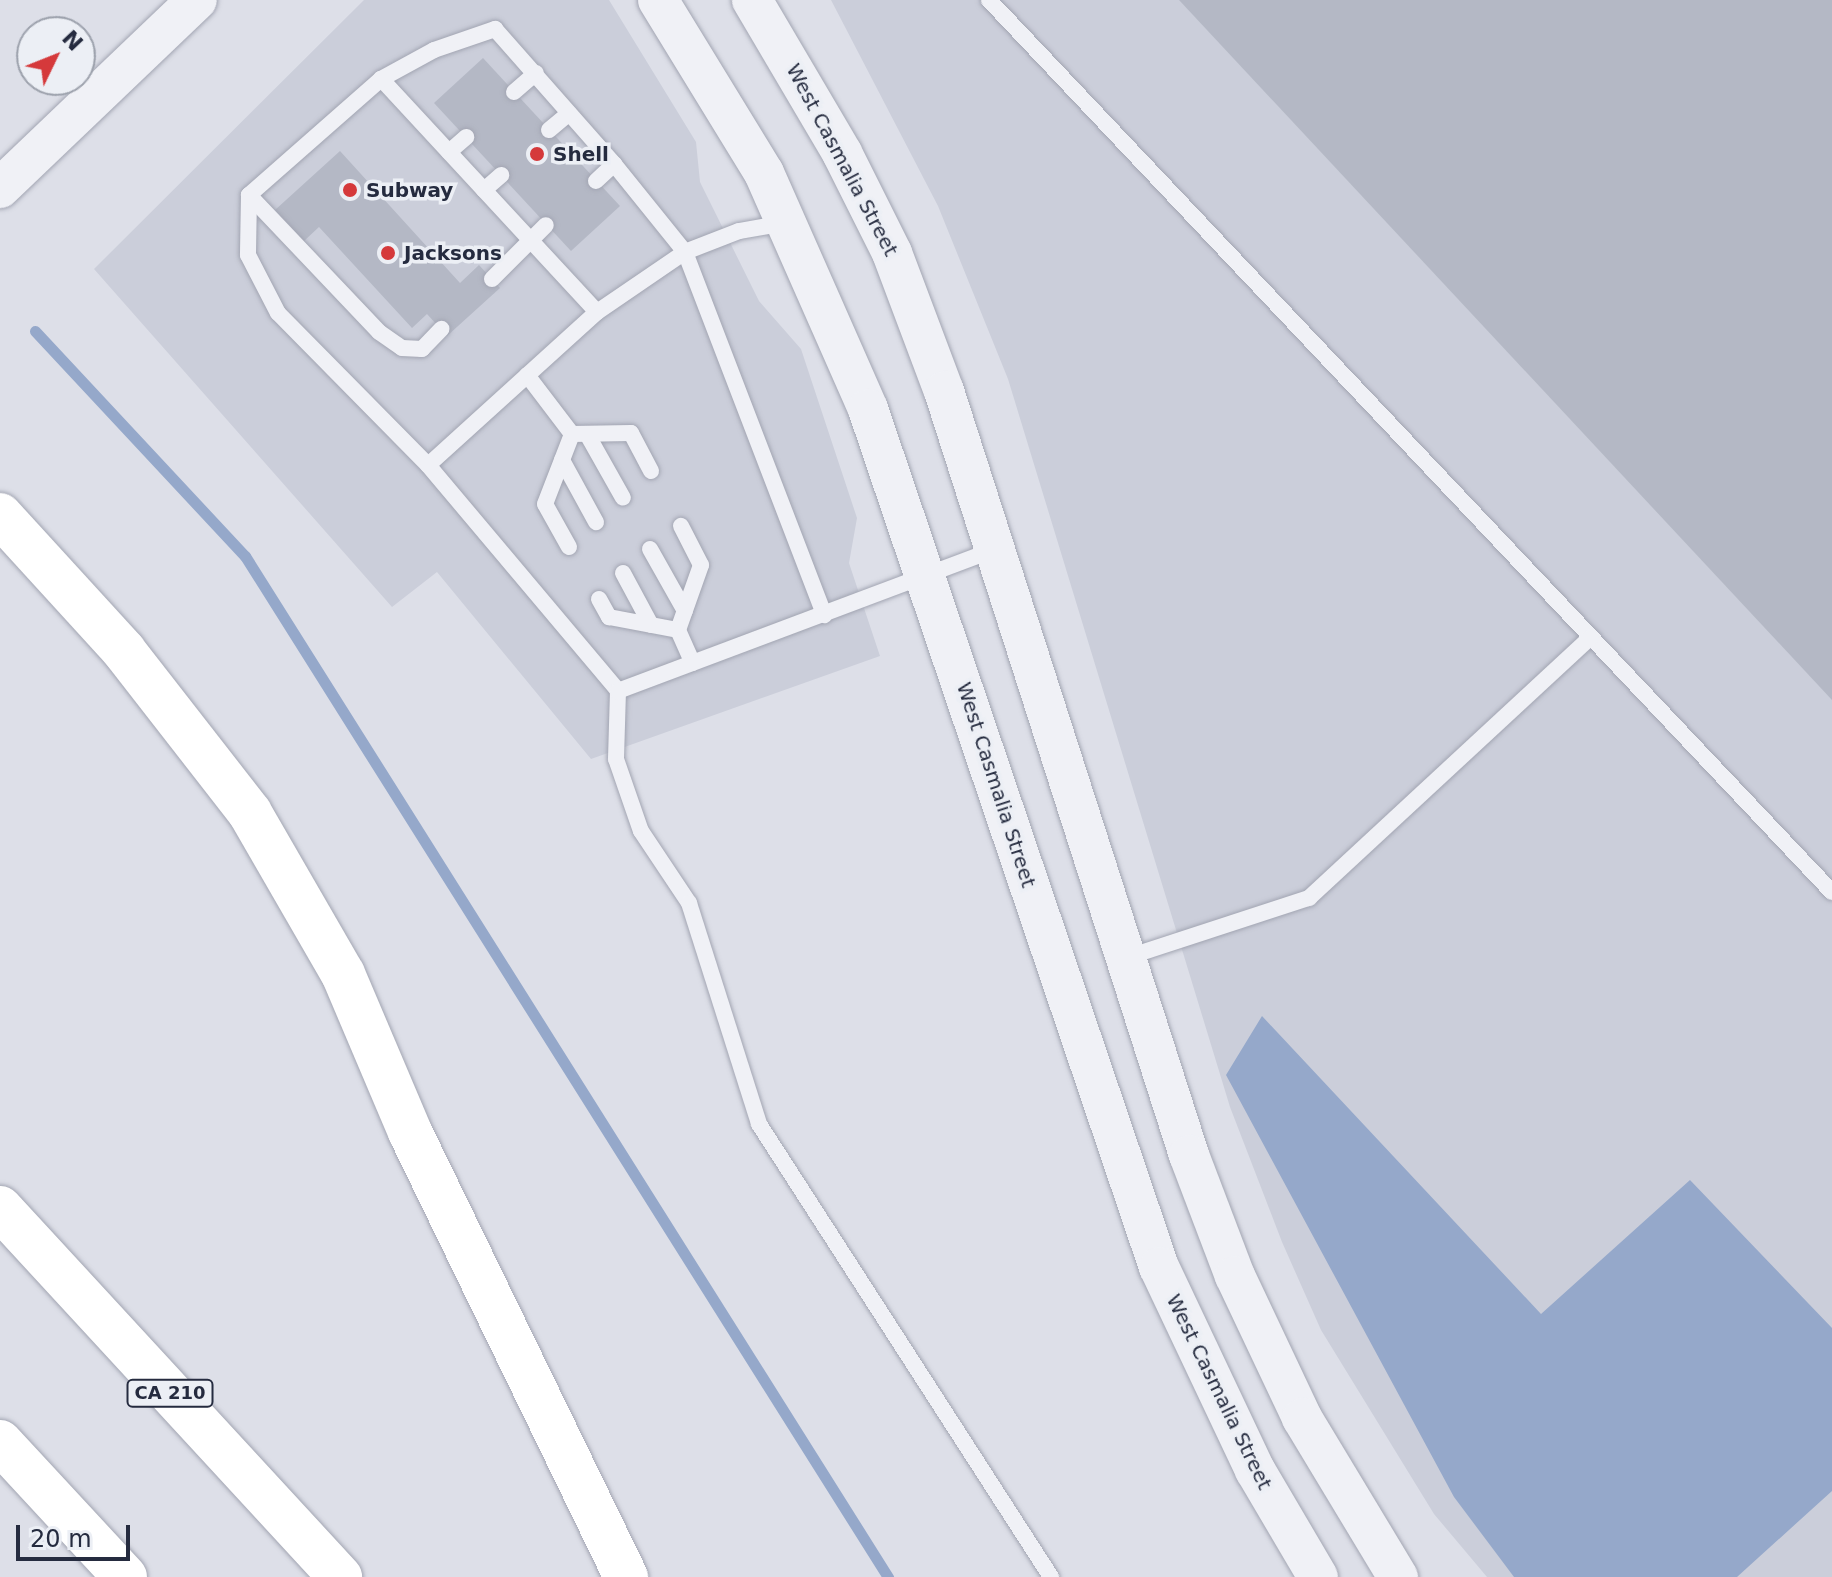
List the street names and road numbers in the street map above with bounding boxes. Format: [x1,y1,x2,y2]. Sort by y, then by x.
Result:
street label: West Casmalia Street [781,60,903,260]
street label: West Casmalia Street [951,679,1041,891]
street label: West Casmalia Street [1161,1290,1277,1494]
road number: CA 210 [126,1379,214,1407]

